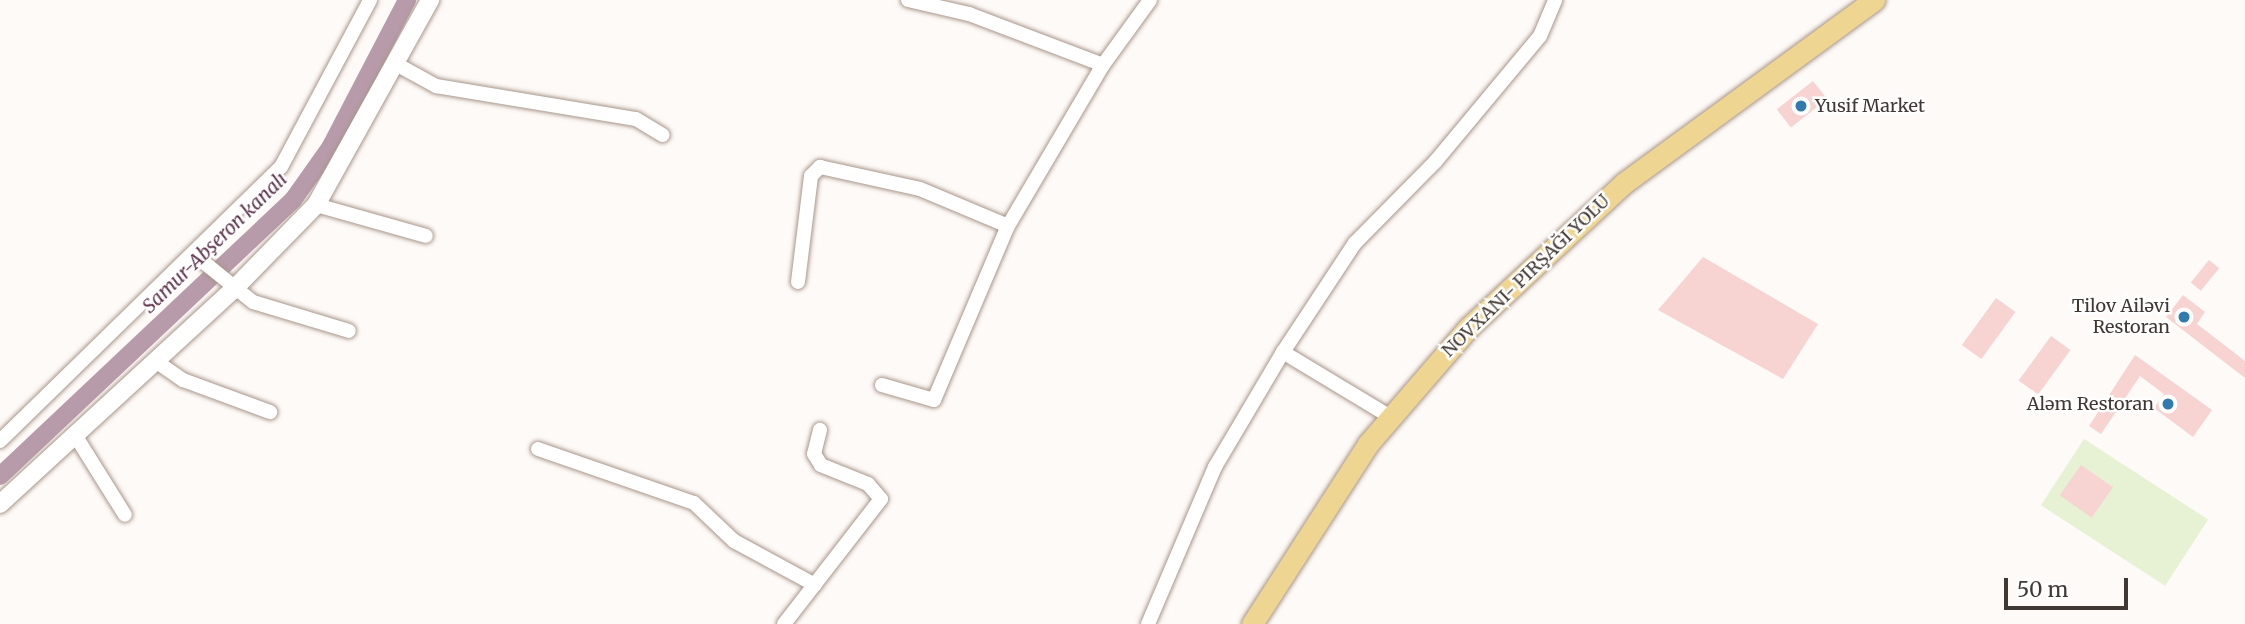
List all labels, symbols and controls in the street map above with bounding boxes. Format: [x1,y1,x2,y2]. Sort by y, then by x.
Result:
place label: Yusif Market [1815,95,1925,117]
marker: Yusif Market [1793,98,1809,114]
water label: Samur-Abşeron kanalı [138,168,292,318]
street label: NOVXANI- PIRŞAĞI YOLU [1438,190,1614,362]
place label: Tilov Ailəvi Restoran [2072,296,2170,338]
marker: Tilov Ailəvi Restoran [2176,309,2192,325]
place label: Aləm Restoran [2027,393,2154,415]
marker: Aləm Restoran [2160,396,2176,412]
scale bar [2007,564,2131,608]
text: 50 m [2017,576,2068,603]

